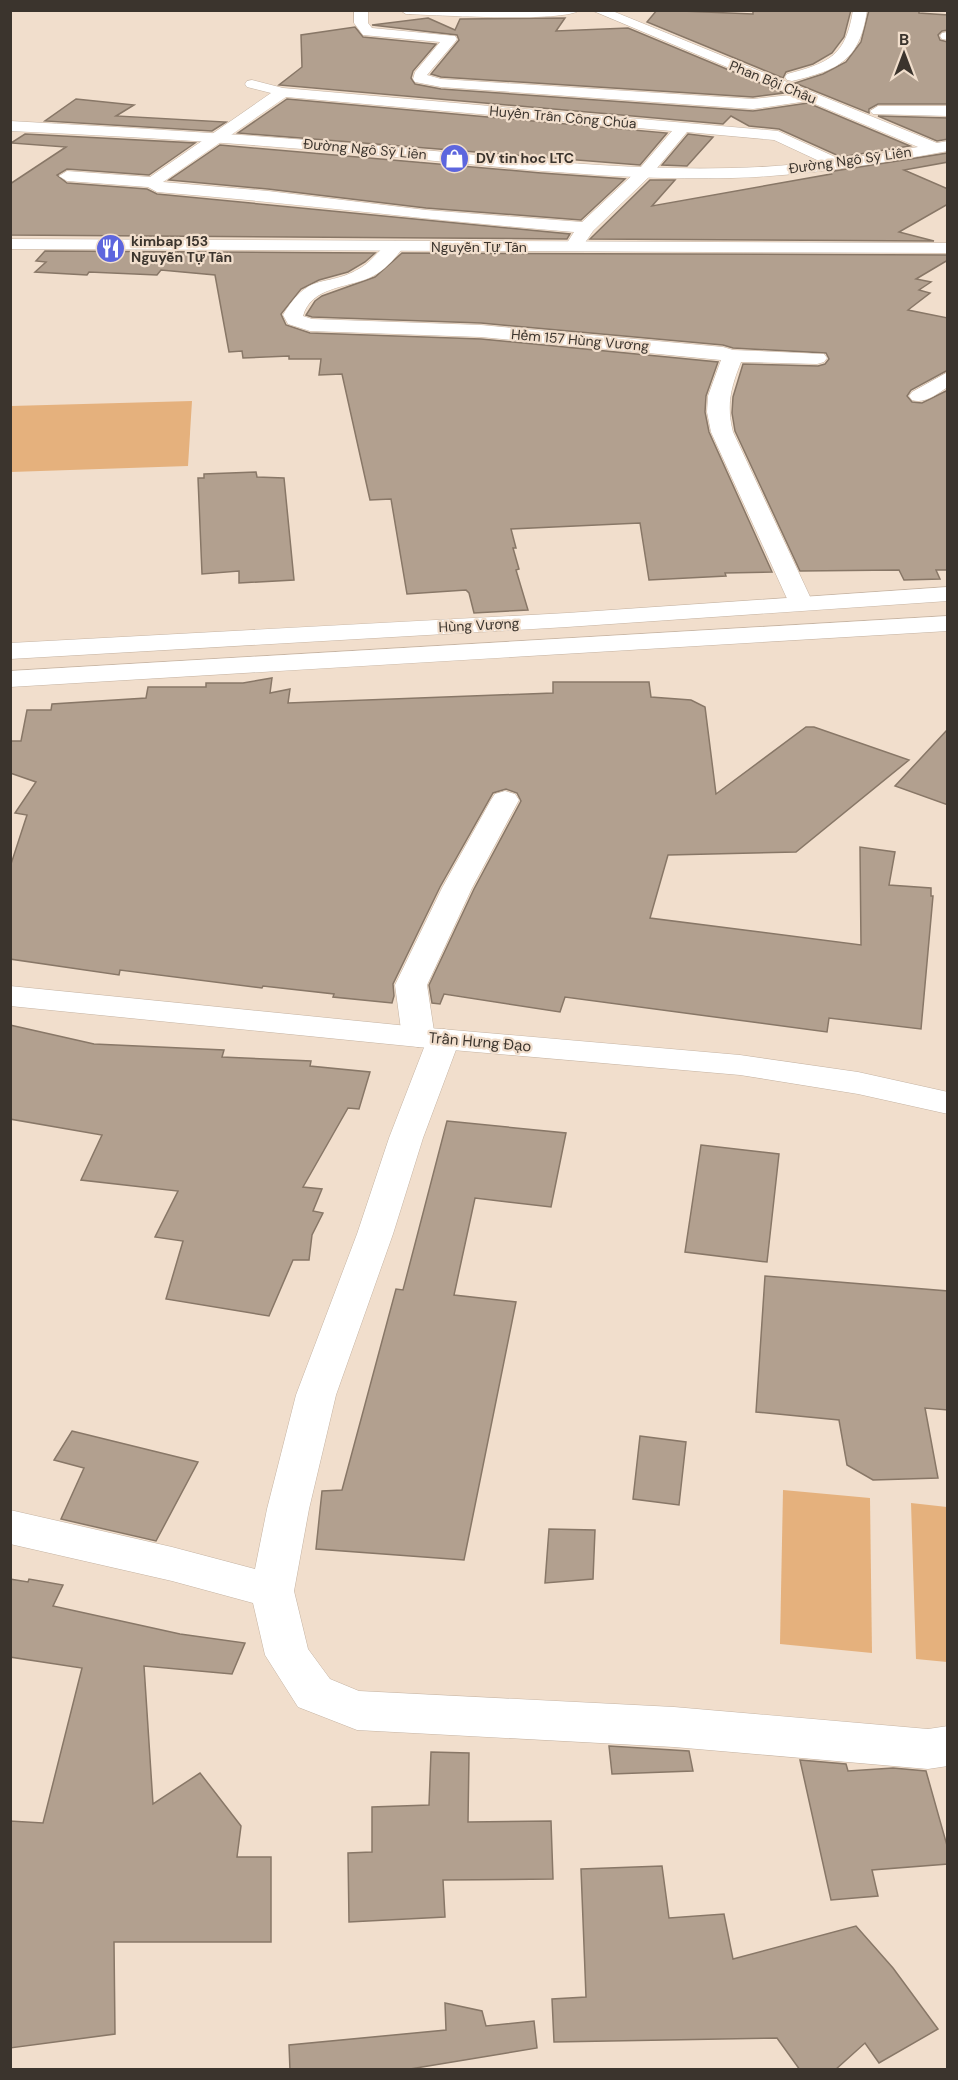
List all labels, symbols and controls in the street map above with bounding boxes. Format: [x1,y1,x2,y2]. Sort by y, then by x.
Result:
north arrow [874,24,934,84]
text: B [899,29,909,50]
street label: Phan Bội Châu [727,56,819,108]
street label: Huyền Trân Công Chúa [489,102,637,132]
street label: Đường Ngô Sỹ Liên [303,135,427,163]
shop icon: DV tin hoc LTC [439,142,471,174]
street label: Đường Ngô Sỹ Liên [788,142,912,178]
place label: DV tin hoc LTC [476,149,574,167]
place label: kimbap 153 Nguyễn Tự Tân [131,232,232,266]
restaurant icon: kimbap 153 Nguyễn Tự Tân [94,233,126,265]
street label: Nguyễn Tự Tân [431,238,527,256]
street label: Hẻm 157 Hùng Vương [510,325,650,355]
street label: Hùng Vương [438,614,520,636]
street label: Trần Hưng Đạo [428,1028,532,1056]

